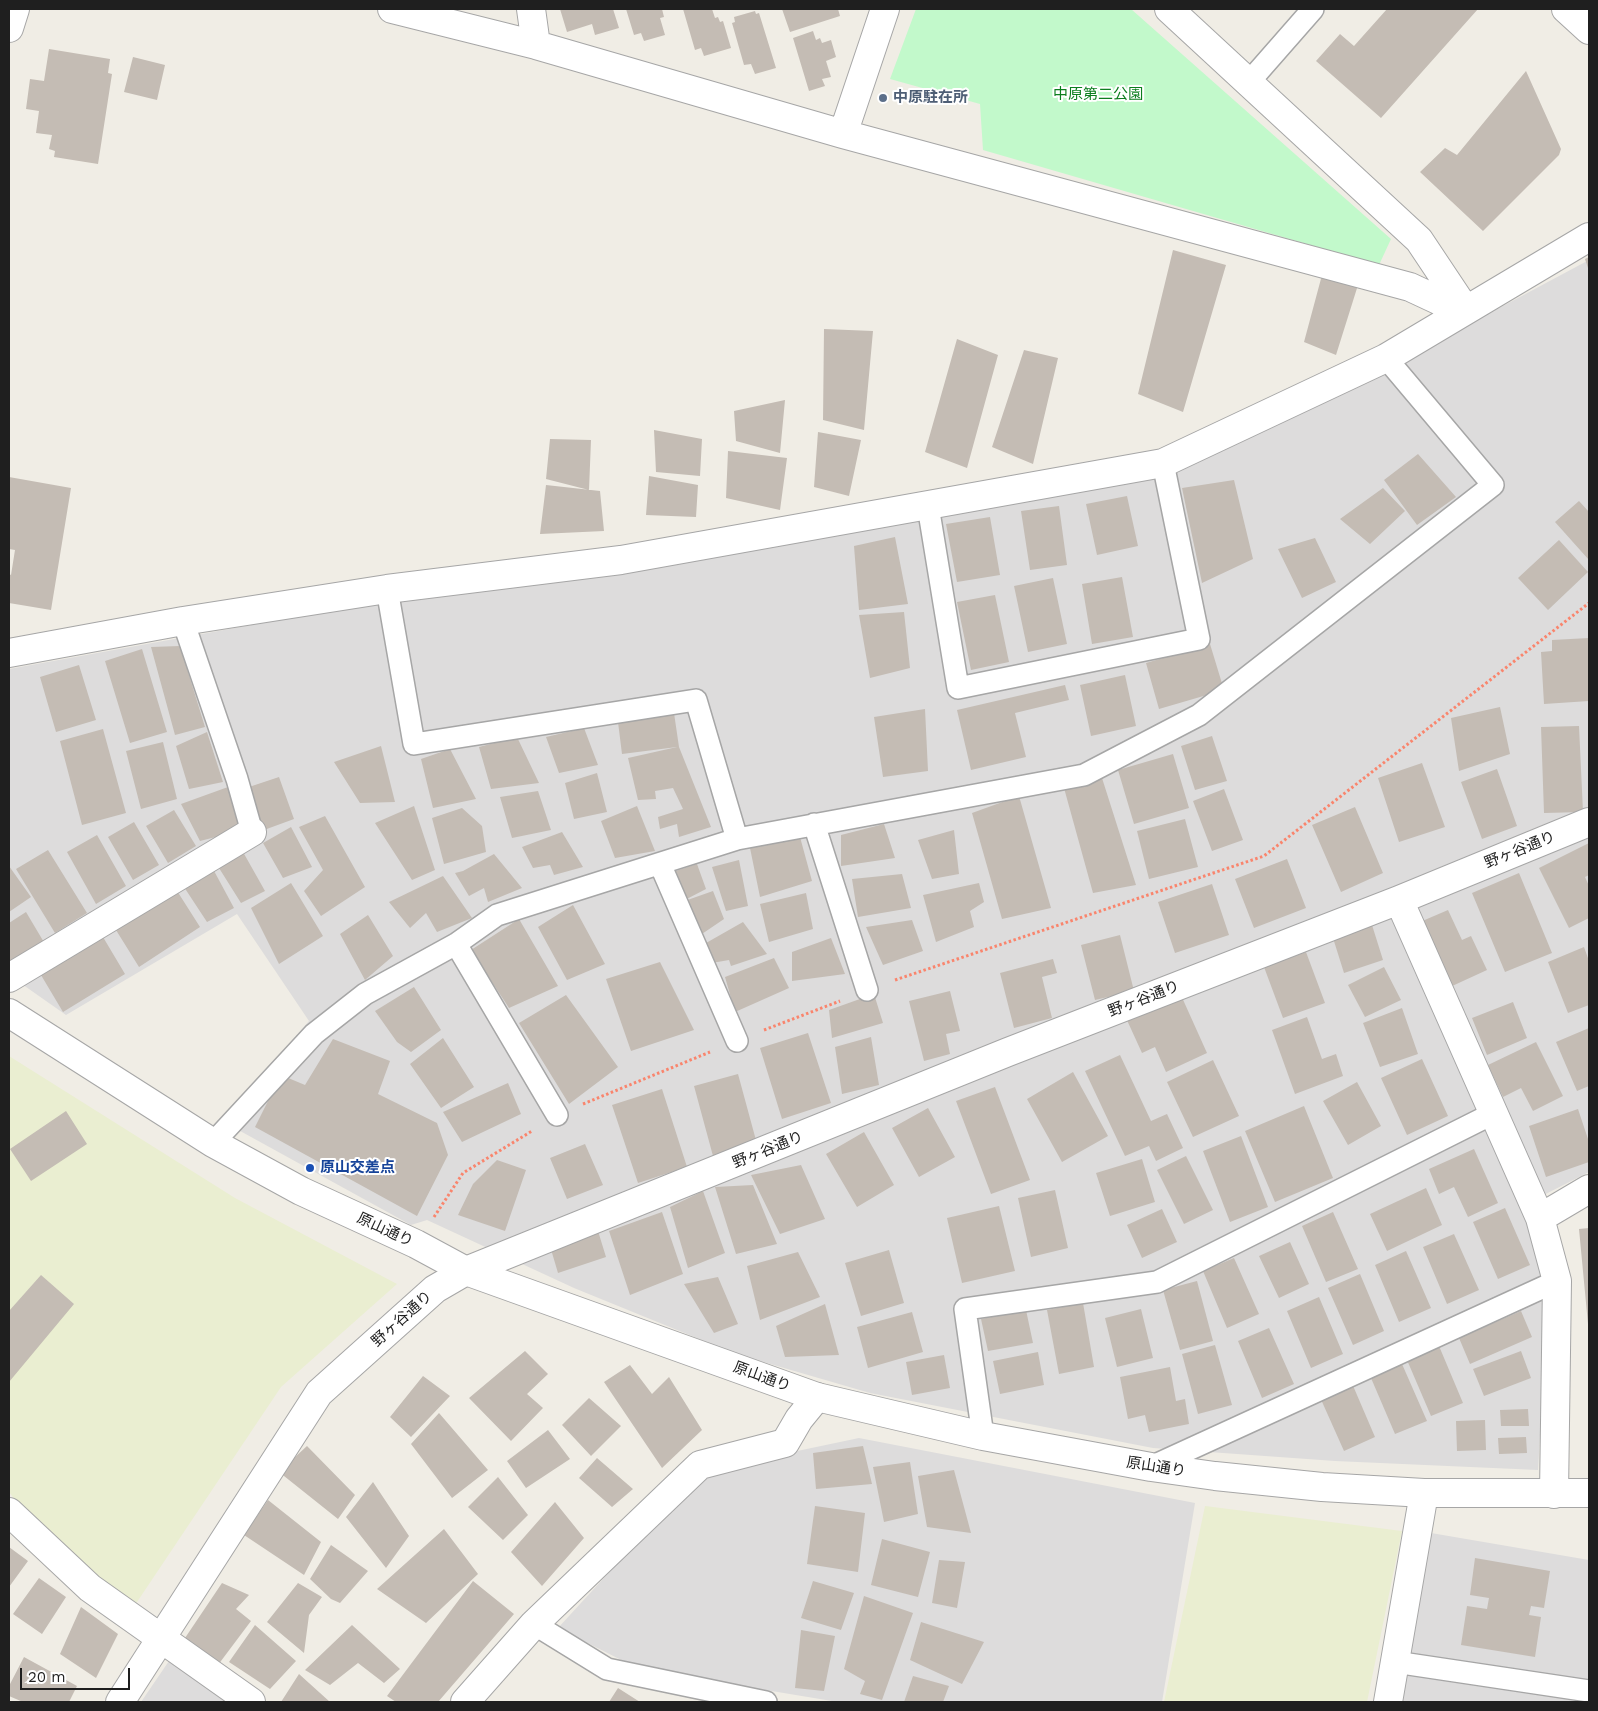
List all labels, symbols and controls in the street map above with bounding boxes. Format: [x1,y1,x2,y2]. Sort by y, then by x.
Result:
park label: 中原第二公園 [1053,86,1143,104]
place label: 中原駐在所 [893,89,968,107]
marker: 中原駐在所 [877,92,889,104]
street label: 野ヶ谷通り [1482,828,1558,872]
street label: 野ヶ谷通り [1106,977,1182,1021]
street label: 野ヶ谷通り [730,1128,806,1172]
place label: 原山交差点 [320,1159,395,1177]
marker: 原山交差点 [304,1162,316,1174]
street label: 原山通り [354,1209,416,1251]
street label: 野ヶ谷通り [368,1287,436,1351]
street label: 原山通り [731,1358,793,1396]
street label: 原山通り [1125,1453,1187,1481]
scale bar [22,1658,132,1690]
text: 20 m [28,1668,66,1686]

